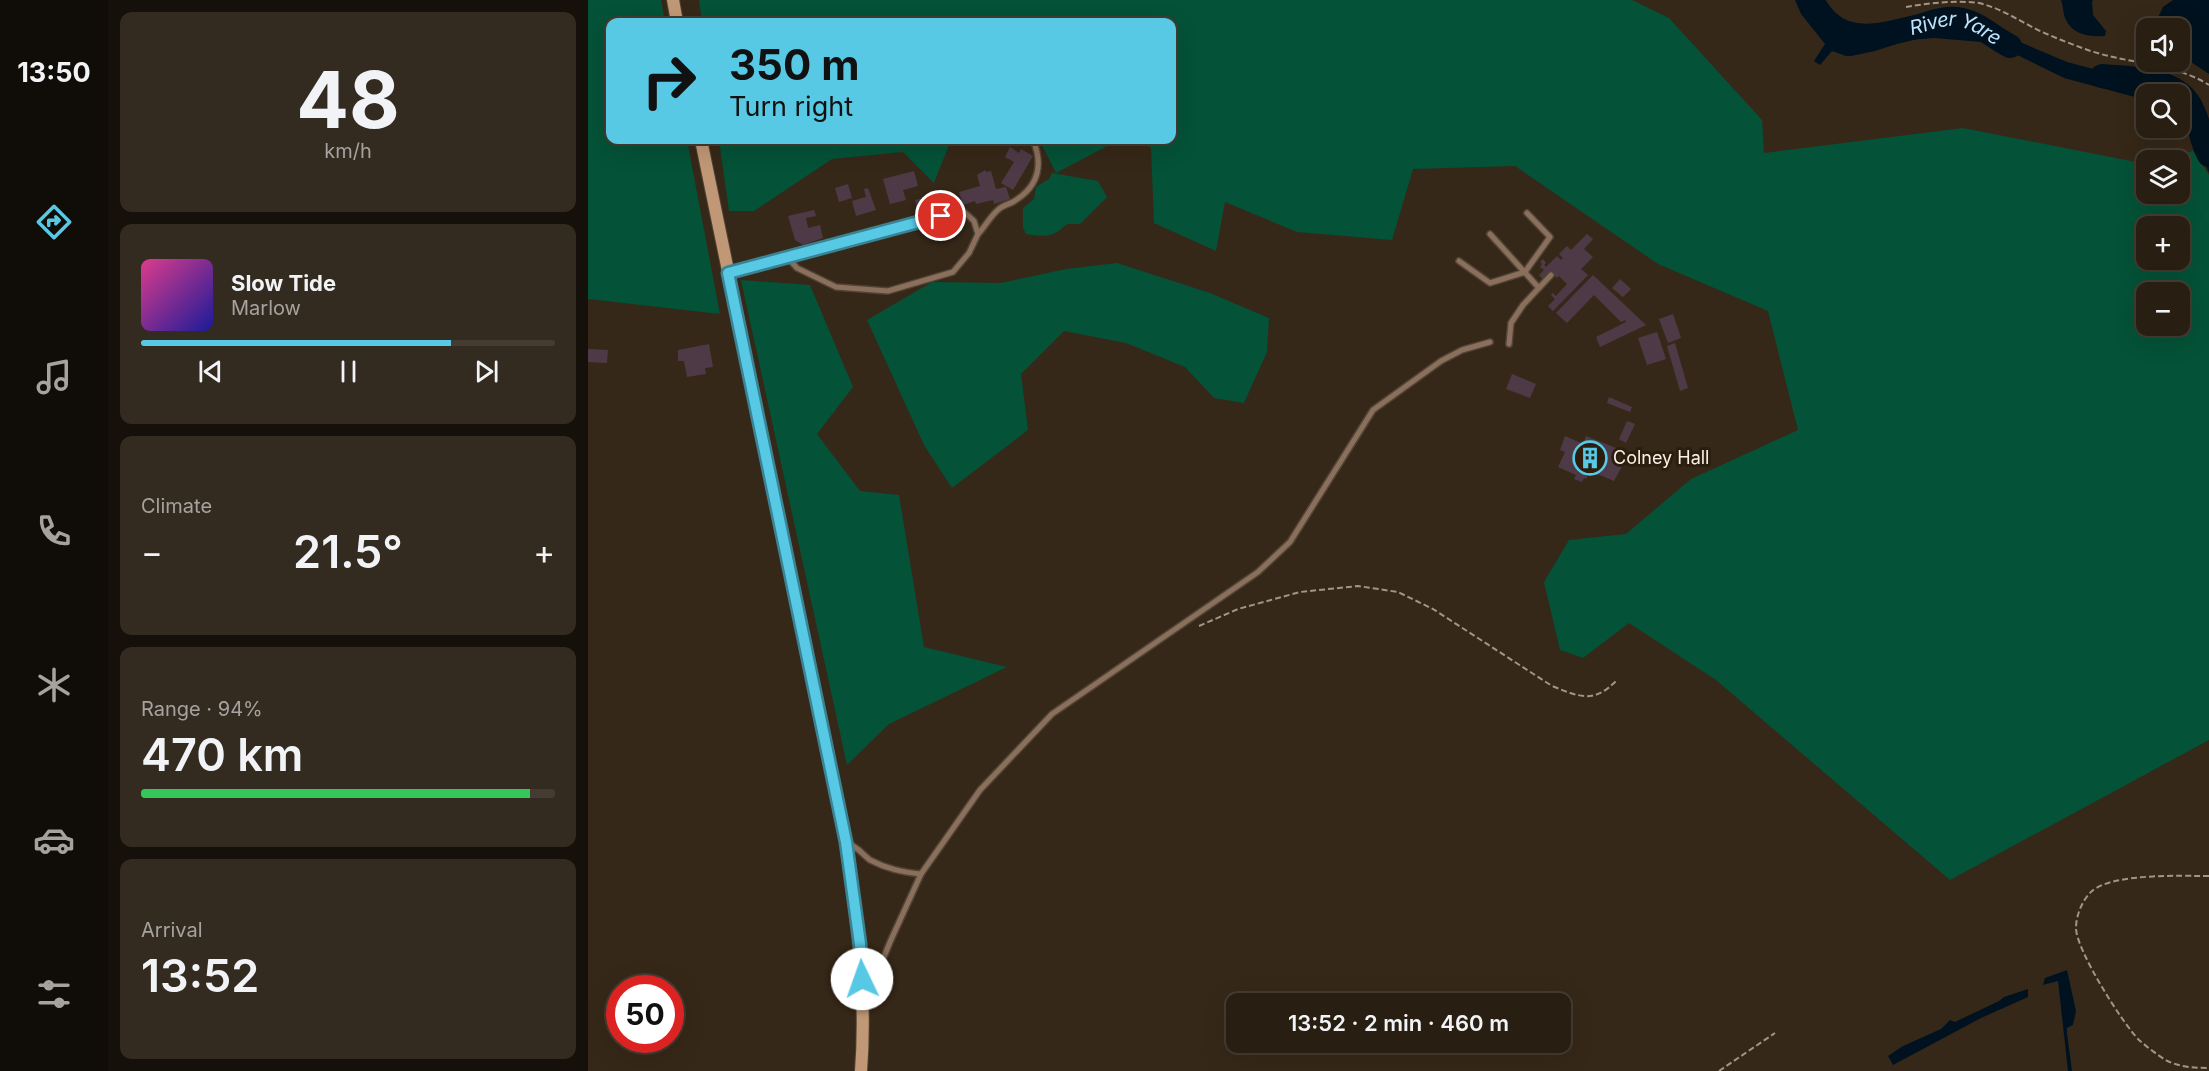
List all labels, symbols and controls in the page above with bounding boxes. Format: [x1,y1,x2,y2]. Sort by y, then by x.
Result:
water label: River Yare [1907,7,2006,50]
map controls [2136,18,2190,336]
button: sound [2136,18,2190,72]
text: 350 m [729,39,860,90]
icon: right [630,42,708,120]
text: 48 [296,52,400,147]
text: 13:50 [17,56,91,89]
button: search [2136,84,2190,138]
text: Turn right [729,90,853,123]
text: km/h [324,139,372,163]
button: layers [2136,150,2190,204]
pin [915,190,966,241]
icon: arrive [924,199,957,232]
icon: directions [33,201,75,243]
button: + [2136,216,2190,270]
text: Slow Tide [231,270,336,296]
button: − [2136,282,2190,336]
text: Marlow [231,296,301,320]
icon: previous [194,355,227,388]
icon: pause [332,355,365,388]
icon: next [470,355,503,388]
icon: music [33,356,75,398]
building icon: Colney Hall [1572,440,1608,476]
place label: Colney Hall [1613,447,1709,468]
text: Climate [141,494,212,518]
icon: phone [33,510,75,552]
text: 21.5° [293,524,403,579]
text: − [141,532,163,572]
text: + [533,532,555,572]
icon: climate [33,664,75,706]
text: Range · 94% [141,697,263,721]
text: 470 km [141,727,303,782]
icon: car [33,819,75,861]
text: Arrival [141,918,203,942]
position arrow [830,947,894,1011]
text: 13:52 [141,948,259,1003]
icon: filters [33,973,75,1015]
speed limit sign: 50 [606,975,684,1053]
text: 13:52 · 2 min · 460 m [1288,1010,1509,1036]

